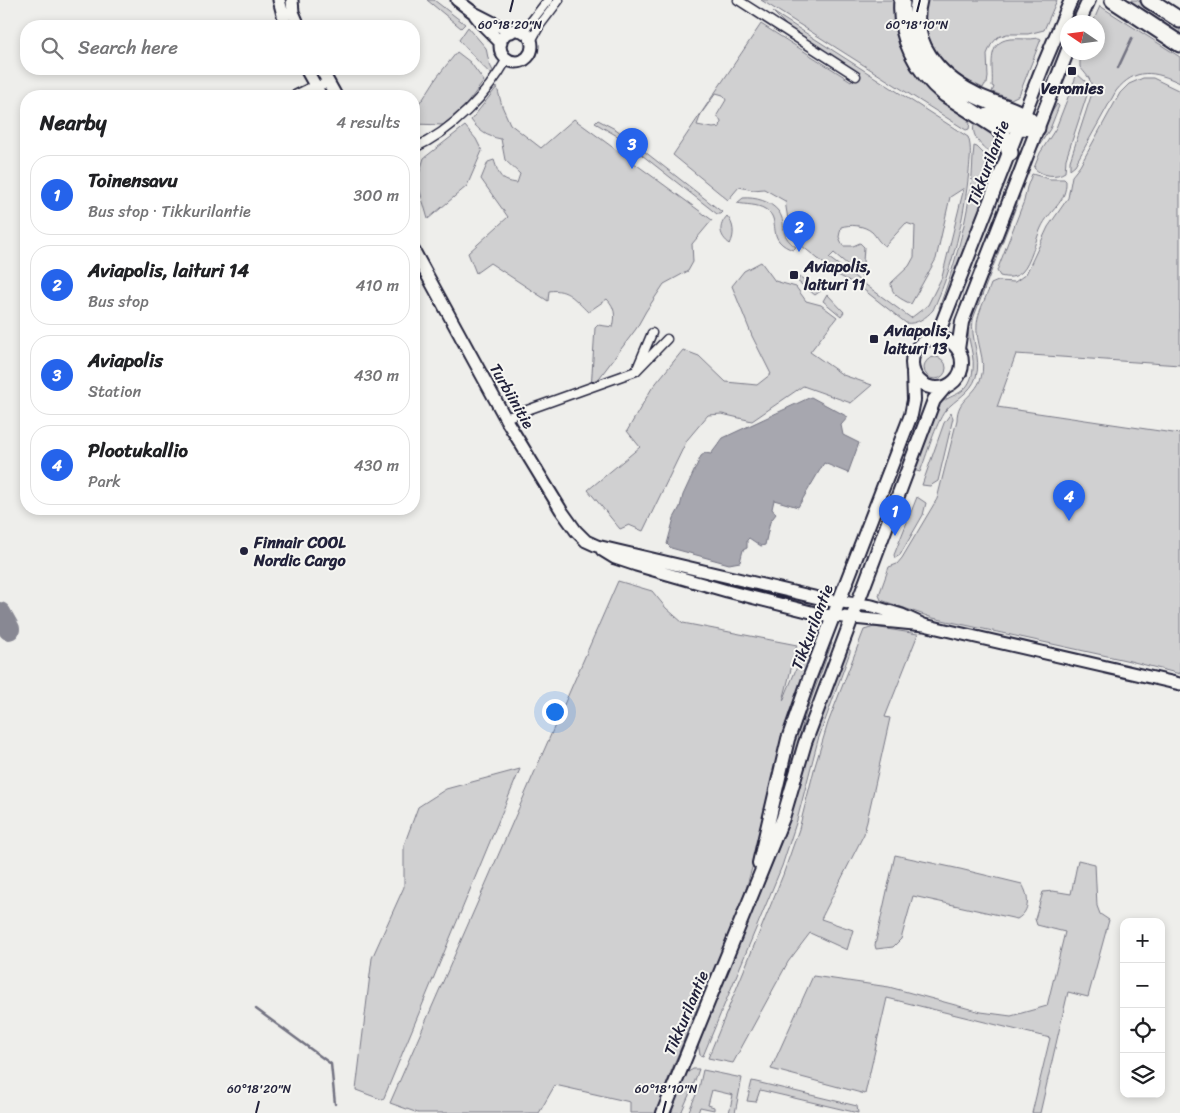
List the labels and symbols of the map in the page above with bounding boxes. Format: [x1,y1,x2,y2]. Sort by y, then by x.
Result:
text: 60°18'20"N [478,14,543,36]
text: 60°18'10"N [886,14,949,36]
north arrow [1060,15,1105,60]
marker: Veromies [1066,65,1078,77]
place label: Veromies [1041,74,1104,103]
street label: Tikkurilantie [958,116,1018,210]
pin: 3 [616,128,648,169]
pin: 2 [783,211,815,252]
place label: Aviapolis, laituri 11 [803,252,871,299]
marker: Aviapolis, laituri 11 [788,269,800,281]
place label: Aviapolis, laituri 13 [883,316,951,363]
marker: Aviapolis, laituri 13 [868,333,880,345]
street label: Turbiinitie [481,357,543,435]
pin: 4 [1053,480,1085,521]
pin: 1 [879,495,911,536]
place label: Finnair COOL Nordic Cargo [253,528,346,575]
marker: Finnair COOL Nordic Cargo [238,545,250,557]
street label: Tikkurilantie [782,580,842,674]
your location [542,699,568,725]
street label: Tikkurilantie [655,966,717,1060]
text: 60°18'20"N [227,1078,292,1100]
text: 60°18'10"N [635,1078,698,1100]

